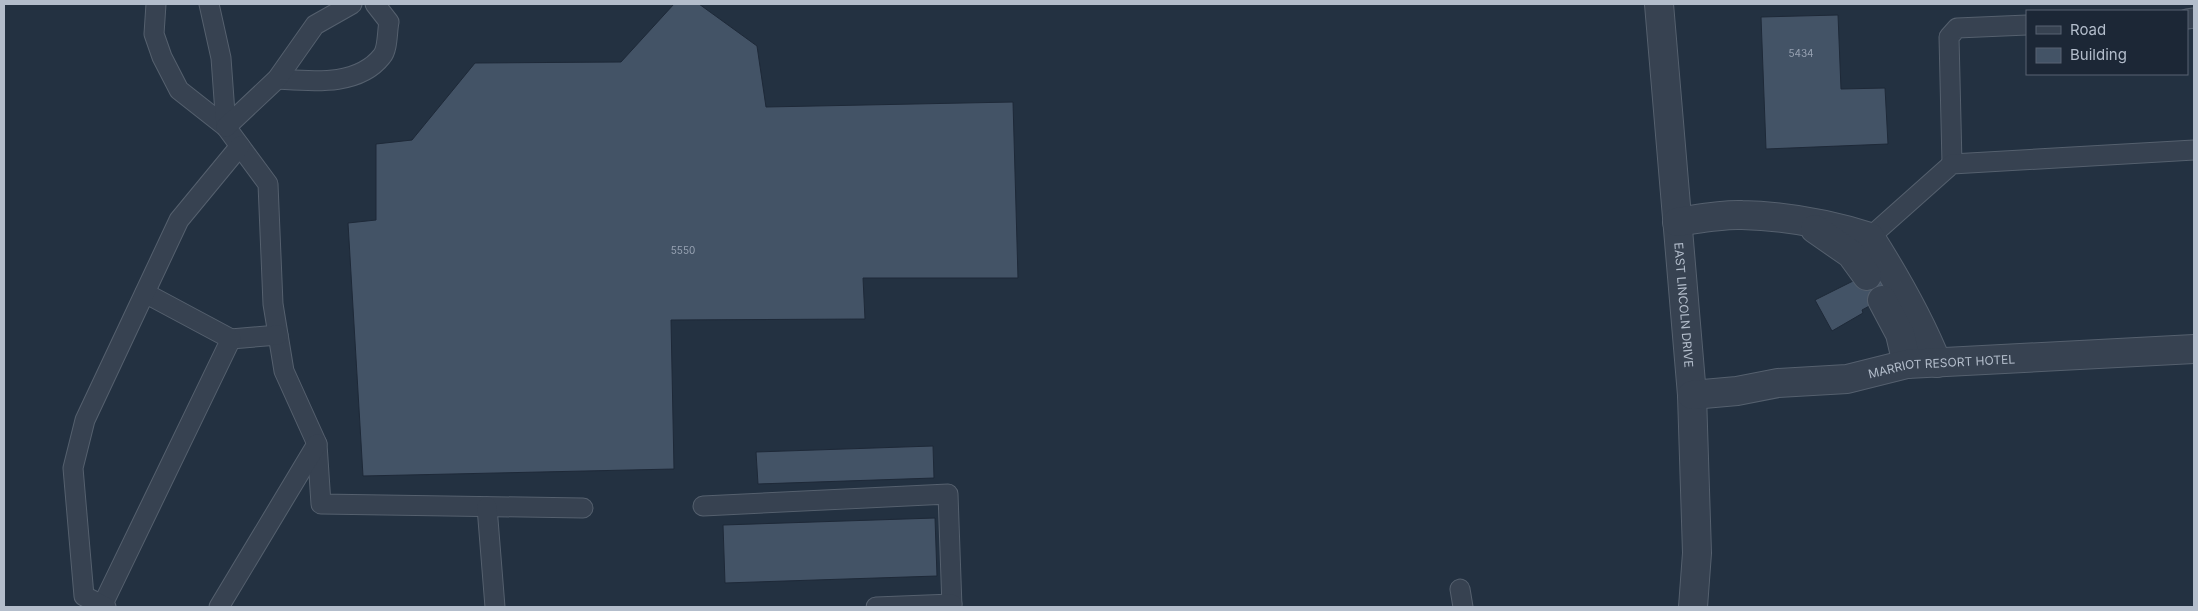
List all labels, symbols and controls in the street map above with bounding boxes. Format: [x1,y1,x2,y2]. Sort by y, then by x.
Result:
legend [2026,10,2188,75]
text: Road [2070,20,2106,39]
text: Building [2070,45,2127,64]
house number: 5434 [1788,47,1814,59]
street label: EAST LINCOLN DRIVE [1672,242,1697,368]
house number: 5550 [671,244,695,256]
street label: MARRIOT RESORT HOTEL [1866,351,2016,381]

